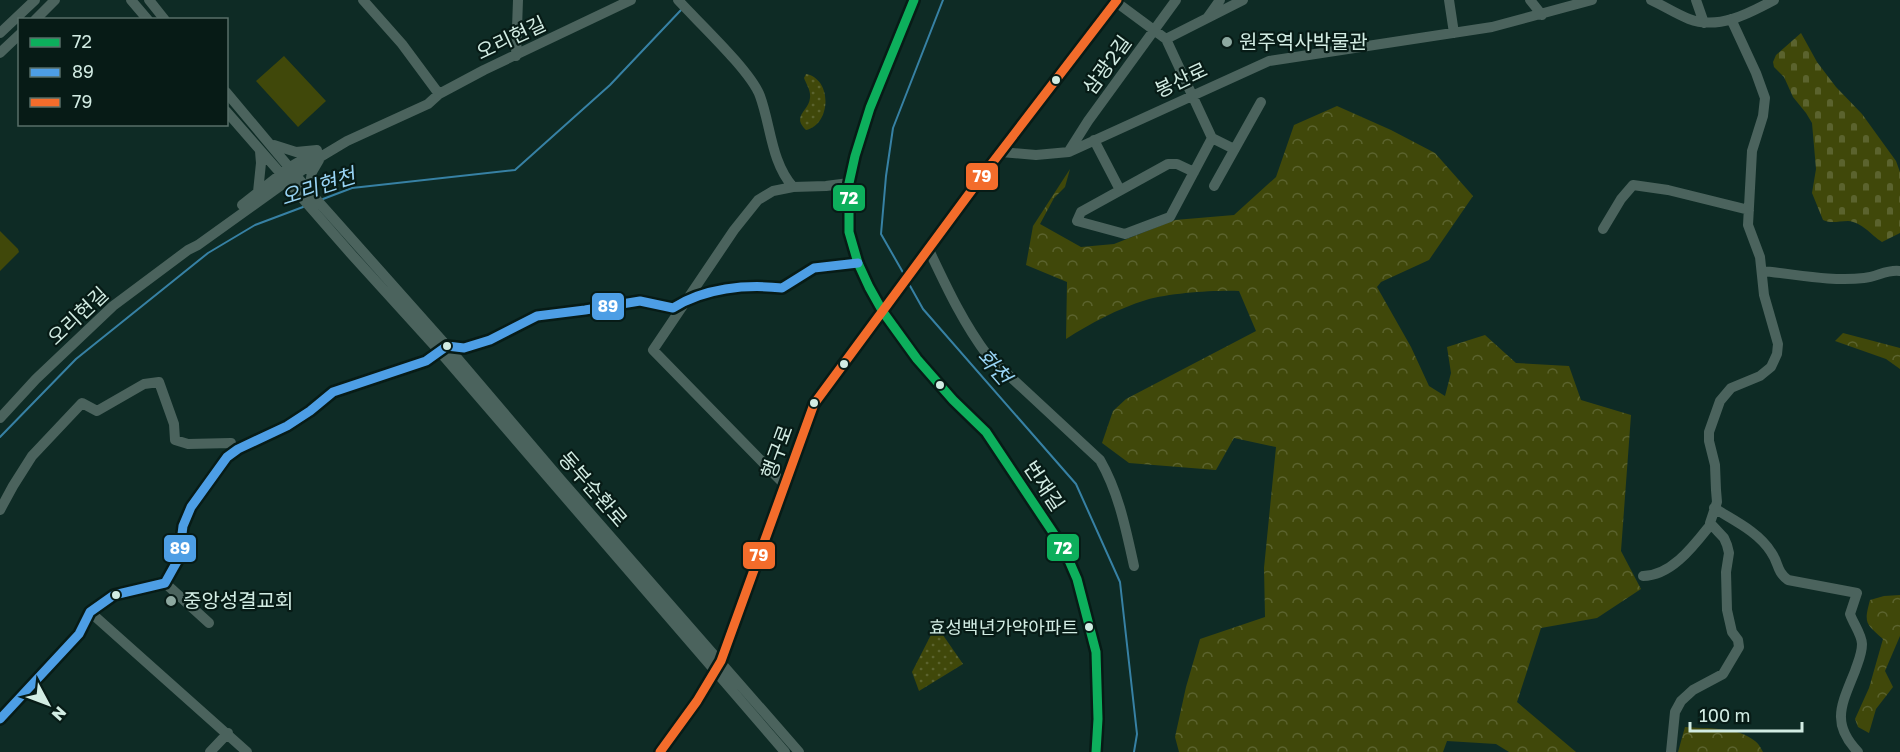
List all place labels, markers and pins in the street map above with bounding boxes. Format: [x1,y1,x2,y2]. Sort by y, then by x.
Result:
place label: 원주역사박물관 [1239,29,1368,53]
marker: 원주역사박물관 [1220,35,1234,49]
unlabelled marker [1050,74,1062,86]
unlabelled marker [441,340,453,352]
unlabelled marker [838,358,850,370]
unlabelled marker [934,379,946,391]
unlabelled marker [808,397,820,409]
place label: 중앙성결교회 [183,588,293,612]
unlabelled marker [110,589,122,601]
marker: 중앙성결교회 [164,594,178,608]
place label: 효성백년가약아파트 [929,616,1078,638]
marker: 효성백년가약아파트 [1083,621,1095,633]

